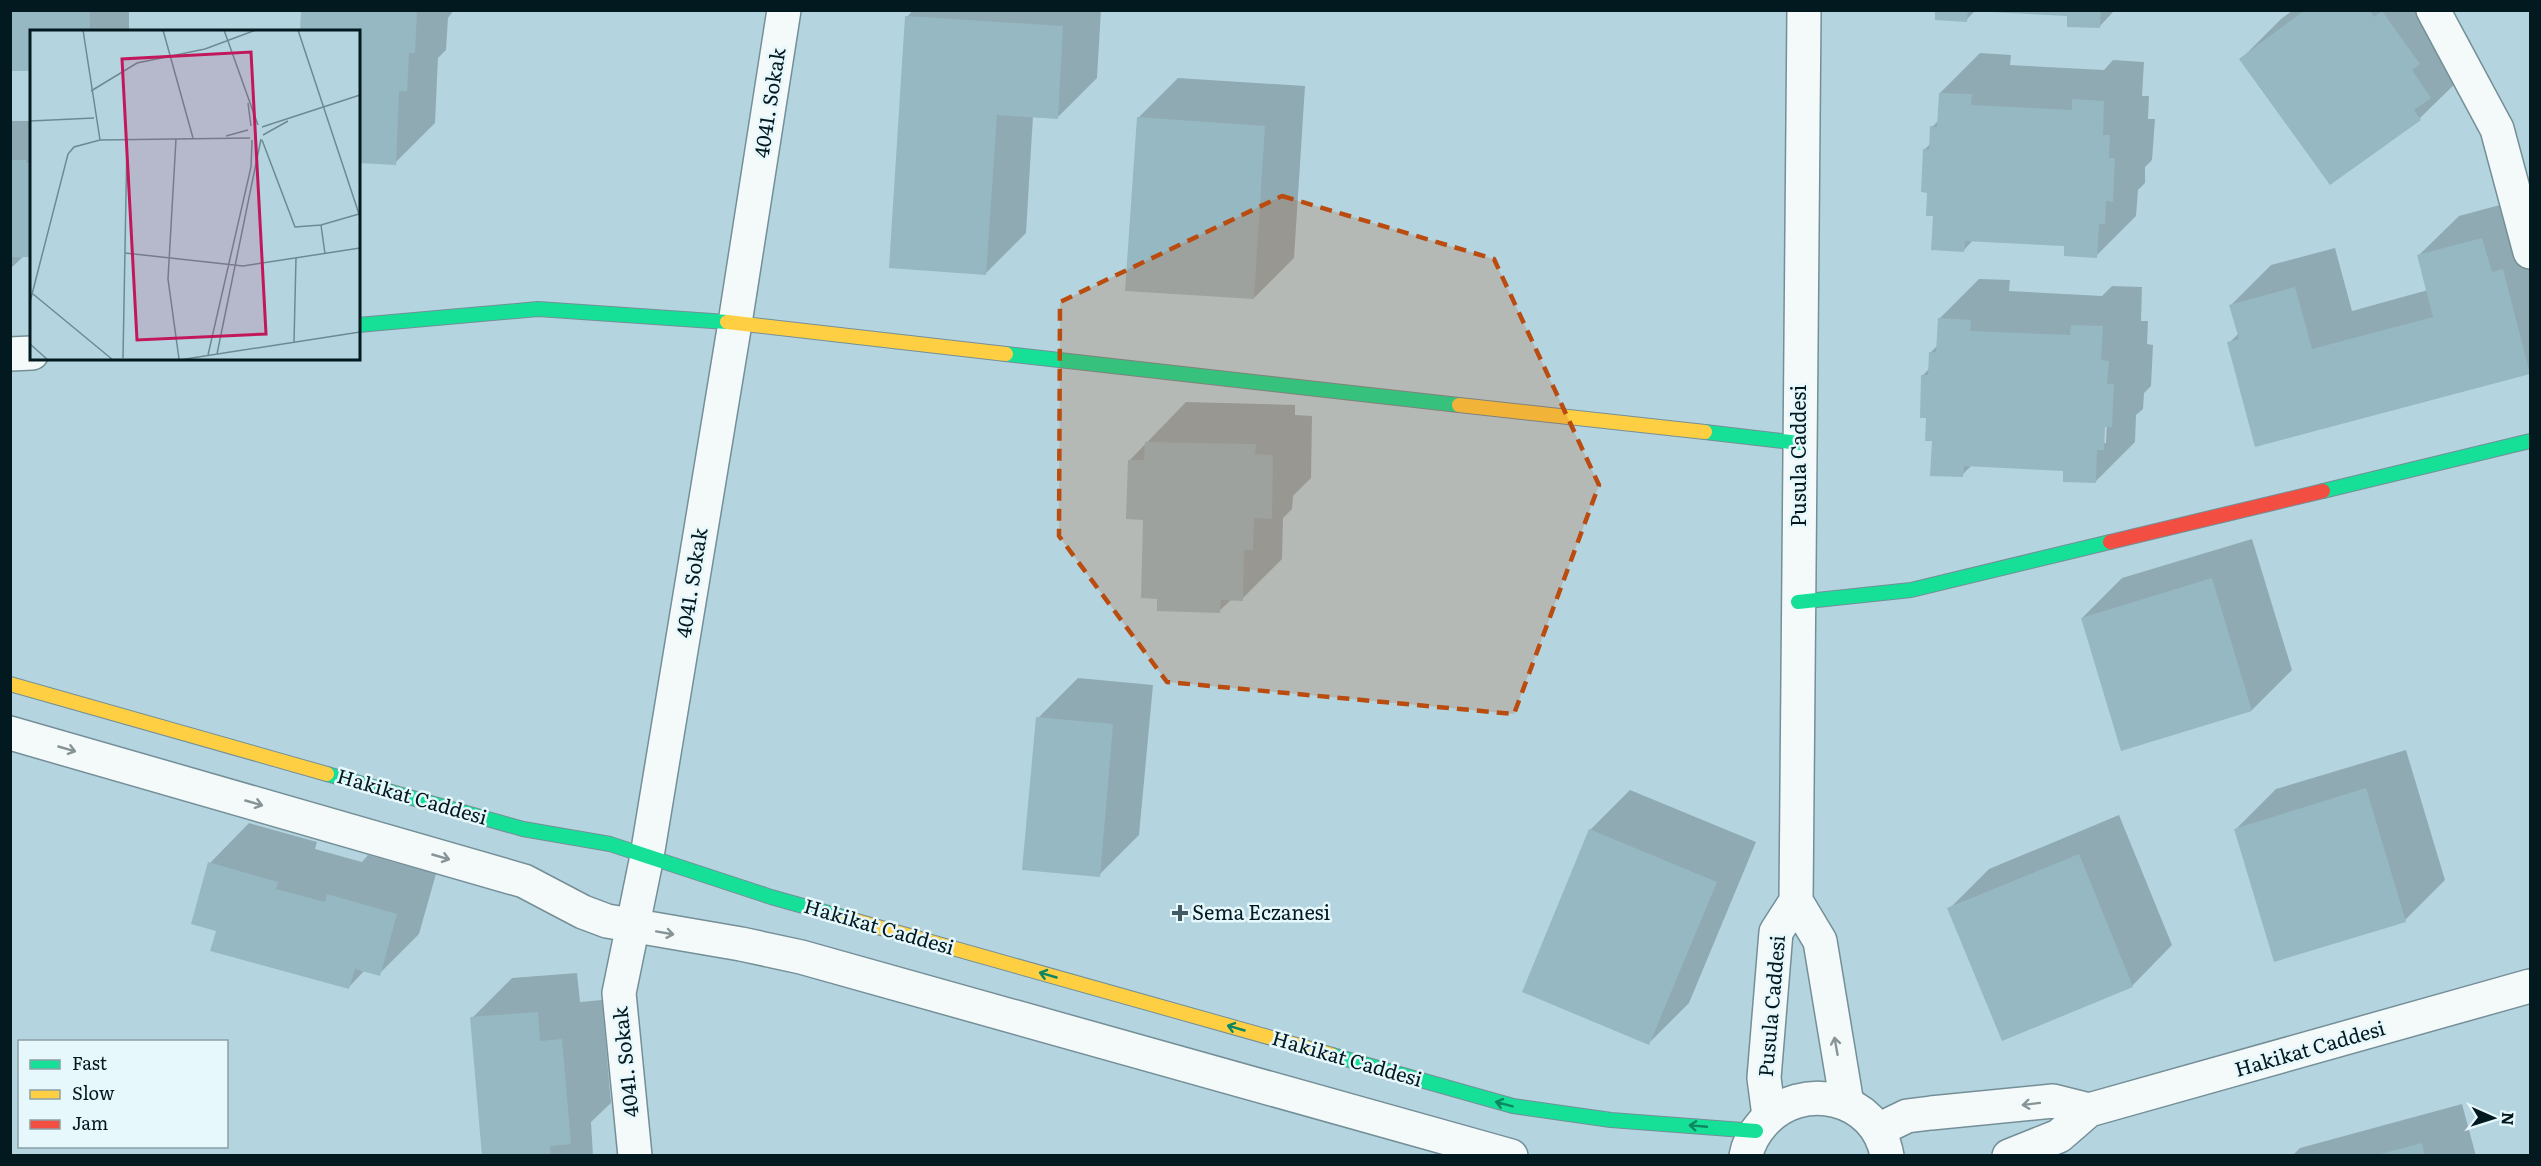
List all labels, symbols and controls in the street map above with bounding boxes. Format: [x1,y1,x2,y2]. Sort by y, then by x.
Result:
inset map [30,30,360,360]
street label: 4041. Sokak [745,45,792,160]
street label: Pusula Caddesi [1782,385,1812,527]
street label: 4041. Sokak [667,525,714,640]
one-way arrow [57,744,76,755]
street label: Hakikat Caddesi [334,759,492,831]
one-way arrow [244,798,263,809]
one-way arrow [431,852,450,863]
street label: Hakikat Caddesi [801,889,959,961]
place label: Sema Eczanesi [1192,896,1331,926]
marker: Sema Eczanesi [1173,906,1187,920]
one-way arrow [654,927,674,938]
street label: Pusula Caddesi [1749,933,1791,1078]
one-way arrow [1039,969,1058,980]
street label: 4041. Sokak [603,1005,645,1119]
street label: Hakikat Caddesi [2231,1011,2388,1083]
street label: Hakikat Caddesi [1269,1021,1427,1093]
one-way arrow [1227,1022,1246,1033]
one-way arrow [1830,1037,1841,1056]
legend [18,1040,228,1148]
text: Fast [72,1049,108,1076]
text: Slow [72,1079,115,1106]
north arrow [2463,1088,2523,1148]
one-way arrow [1495,1098,1514,1109]
one-way arrow [2022,1099,2042,1110]
text: Jam [72,1109,108,1136]
text: N [2497,1111,2521,1126]
one-way arrow [1688,1120,1708,1131]

